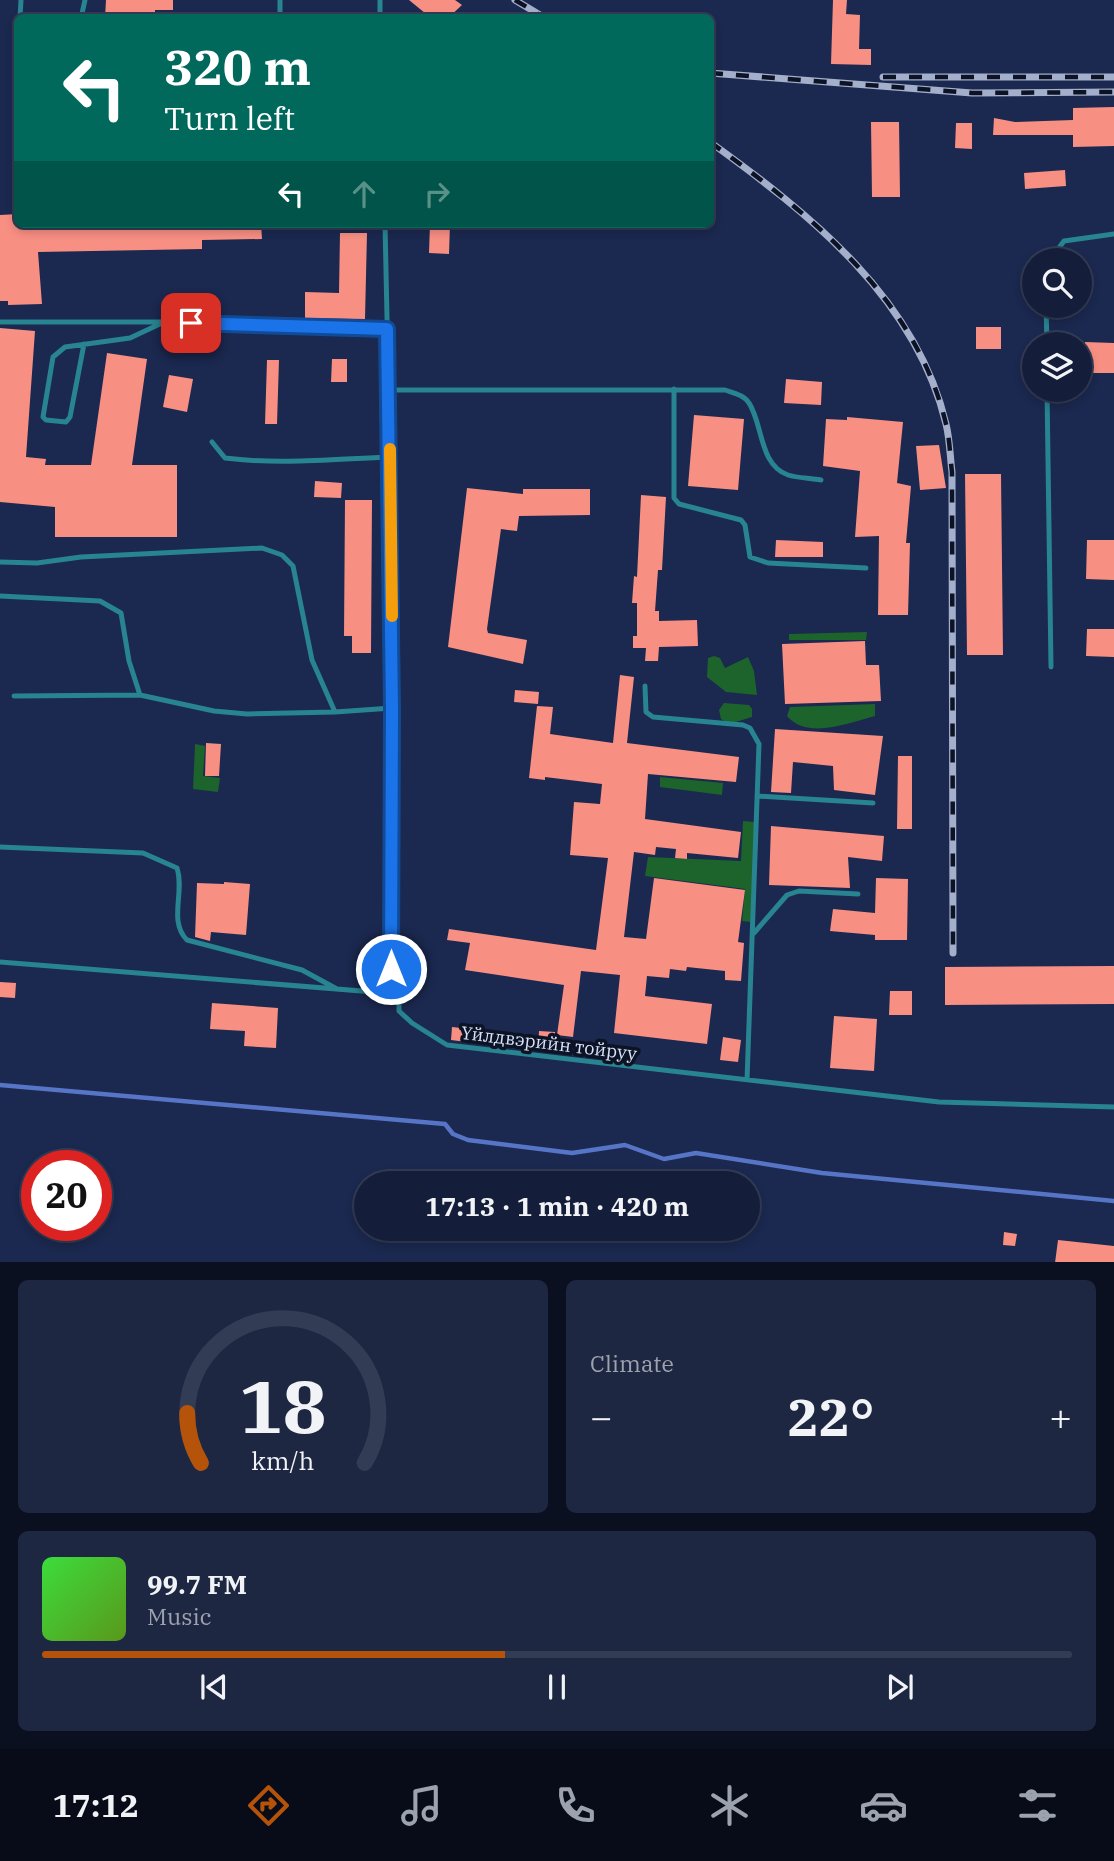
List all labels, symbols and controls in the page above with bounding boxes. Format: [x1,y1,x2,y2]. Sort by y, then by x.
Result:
text: 320 m [164,35,311,98]
icon: left [49,42,140,133]
text: Turn left [164,97,295,139]
icon: left [272,175,310,213]
icon: ahead [345,175,383,213]
icon: right [418,175,456,213]
map controls [1022,248,1092,402]
button: search [1022,248,1092,318]
pin [161,293,221,353]
icon: arrive [172,304,210,342]
button: layers [1022,332,1092,402]
position arrow [354,932,428,1006]
street label: Үйлдвэрийн тойруу [460,1021,639,1065]
speed limit sign: 20 [21,1150,112,1241]
text: 17:13 · 1 min · 420 m [425,1189,689,1223]
text: Climate [590,1348,674,1378]
text: 18 [239,1358,327,1453]
text: 22° [788,1383,874,1450]
text: − [590,1392,613,1441]
text: + [1049,1392,1072,1441]
text: km/h [251,1443,315,1476]
text: 99.7 FM [147,1567,247,1601]
text: Music [147,1601,212,1631]
icon: previous [195,1668,233,1706]
icon: pause [538,1668,576,1706]
icon: next [881,1668,919,1706]
icon: directions [244,1781,293,1830]
icon: music [397,1781,446,1830]
icon: phone [551,1781,600,1830]
icon: climate [705,1781,754,1830]
icon: car [859,1781,908,1830]
icon: filters [1013,1781,1062,1830]
text: 17:12 [52,1784,139,1826]

